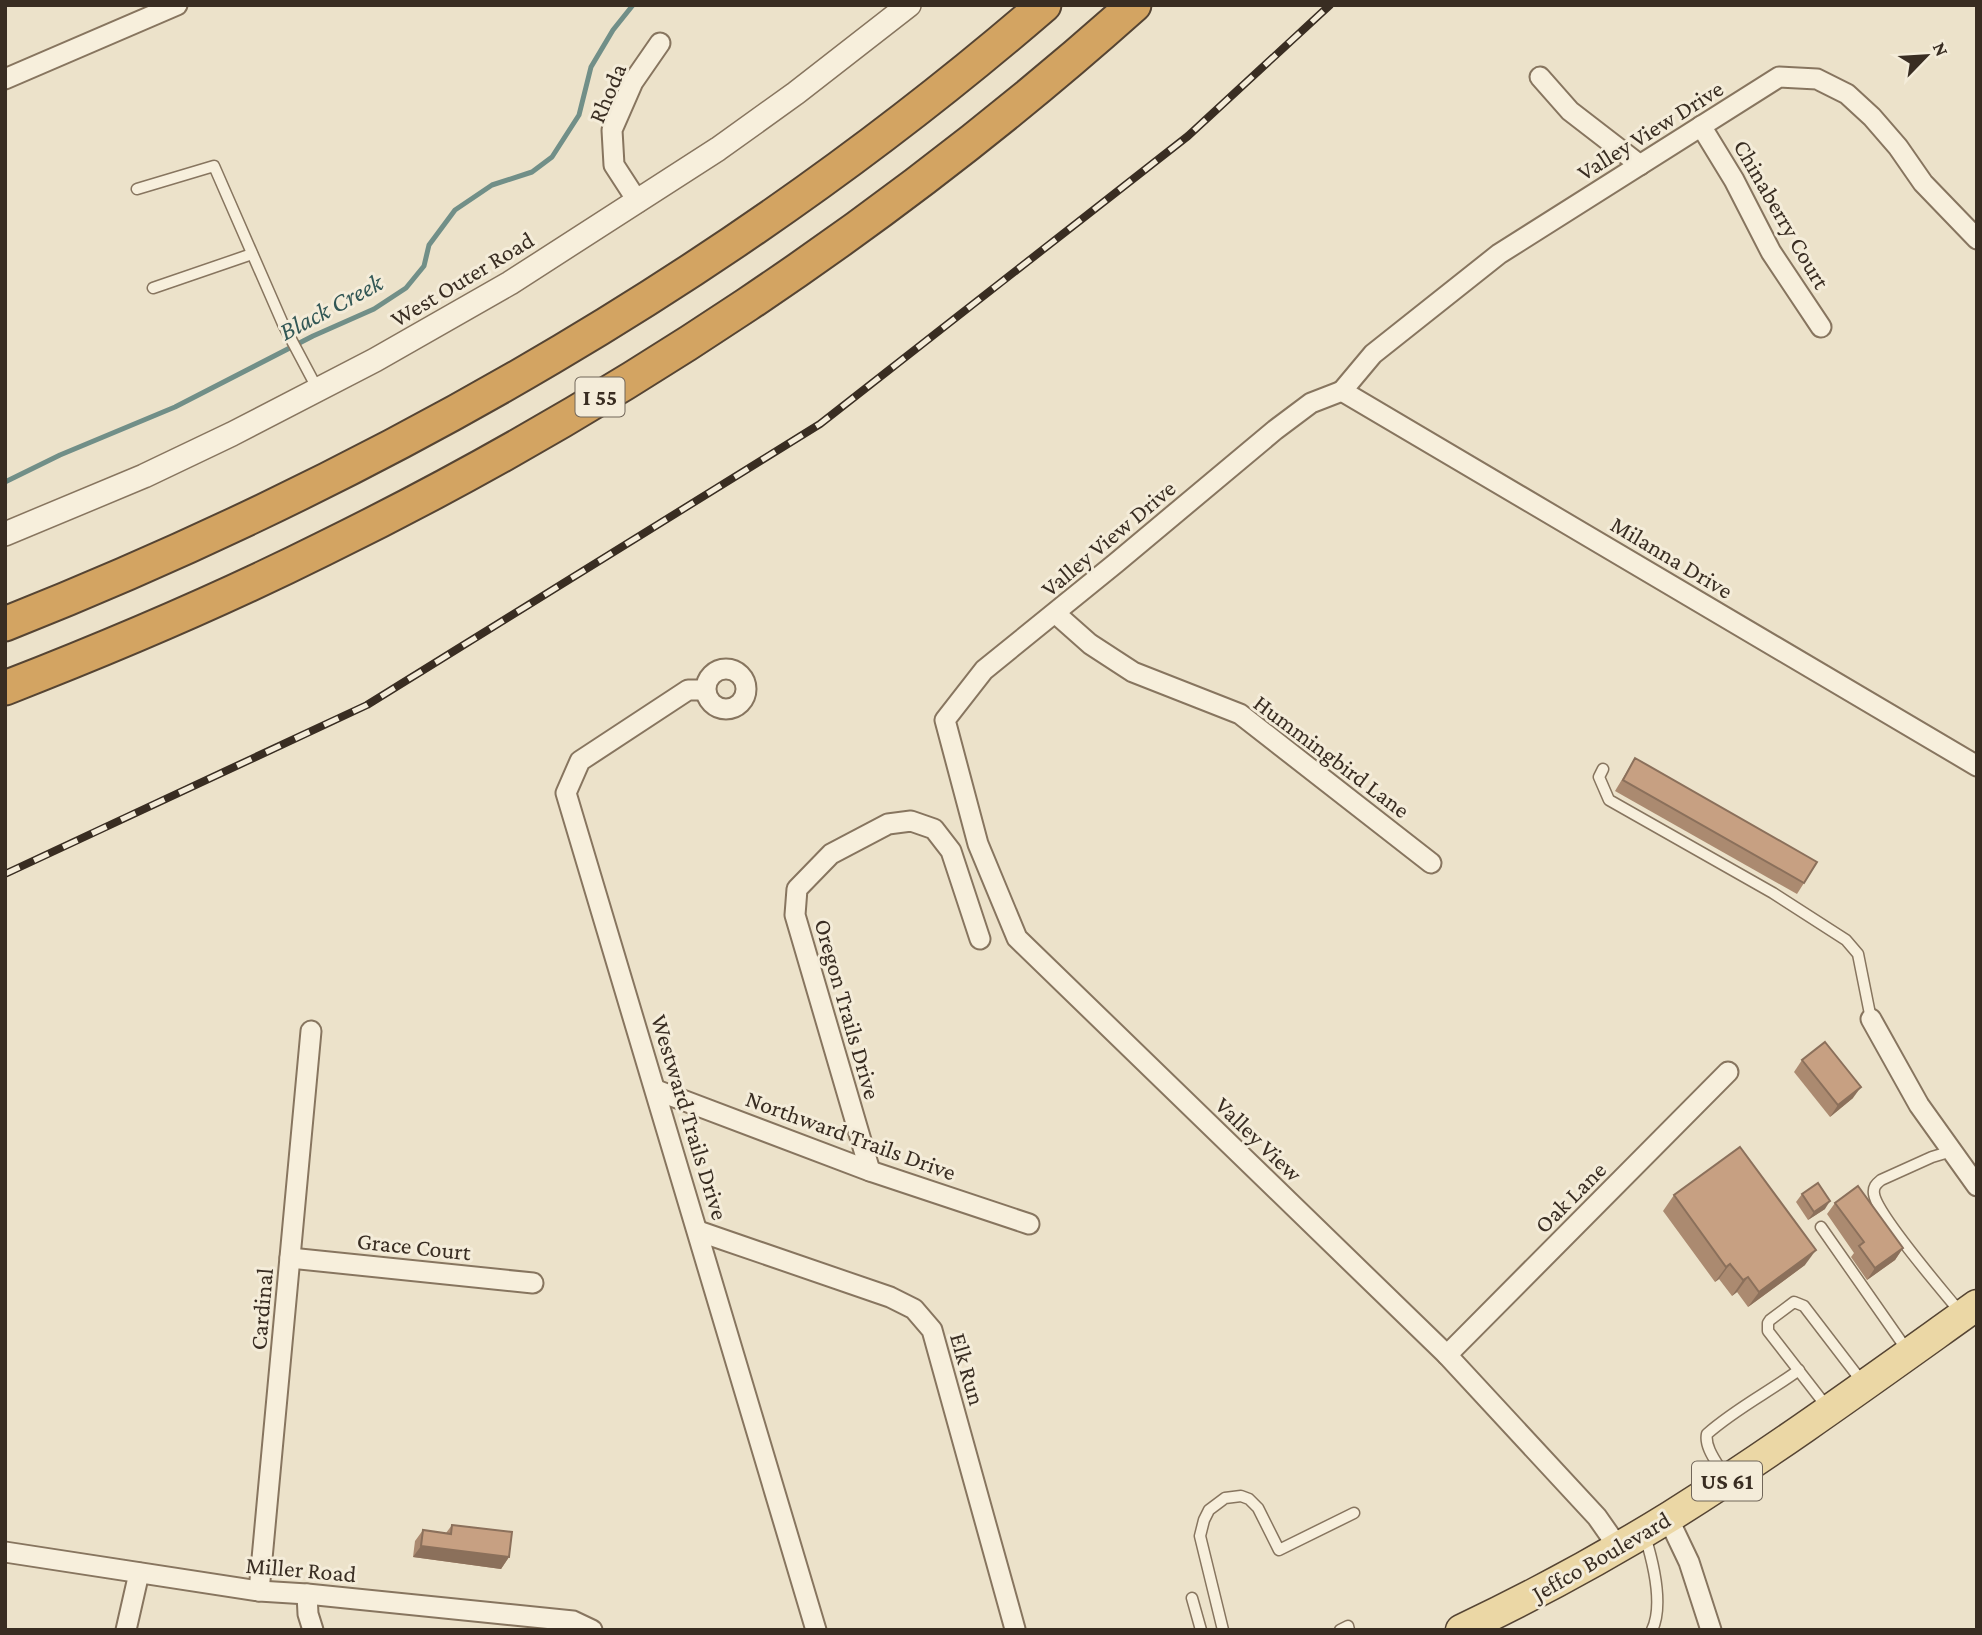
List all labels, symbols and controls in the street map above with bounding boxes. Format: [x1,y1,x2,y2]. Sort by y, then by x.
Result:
north arrow [1891,21,1961,91]
text: N [1929,39,1953,59]
street label: Rhoda [582,59,632,127]
street label: Valley View Drive [1572,74,1728,186]
street label: Chinaberry Court [1728,134,1836,294]
street label: West Outer Road [386,225,539,332]
water label: Black Creek [274,267,389,346]
road number: I 55 [576,378,624,416]
street label: Valley View Drive [1035,474,1181,602]
street label: Milanna Drive [1606,510,1738,604]
street label: Hummingbird Lane [1249,689,1415,823]
street label: Oregon Trails Drive [809,916,887,1102]
street label: Westward Trails Drive [646,1011,734,1223]
street label: Northward Trails Drive [742,1084,960,1186]
street label: Valley View [1210,1091,1308,1187]
street label: Oak Lane [1529,1156,1611,1238]
street label: Grace Court [356,1227,473,1266]
street label: Cardinal [244,1267,278,1351]
street label: Elk Run [945,1330,991,1408]
road number: US 61 [1692,1462,1762,1500]
street label: Jeffco Boulevard [1525,1505,1675,1607]
street label: Miller Road [245,1551,358,1587]

